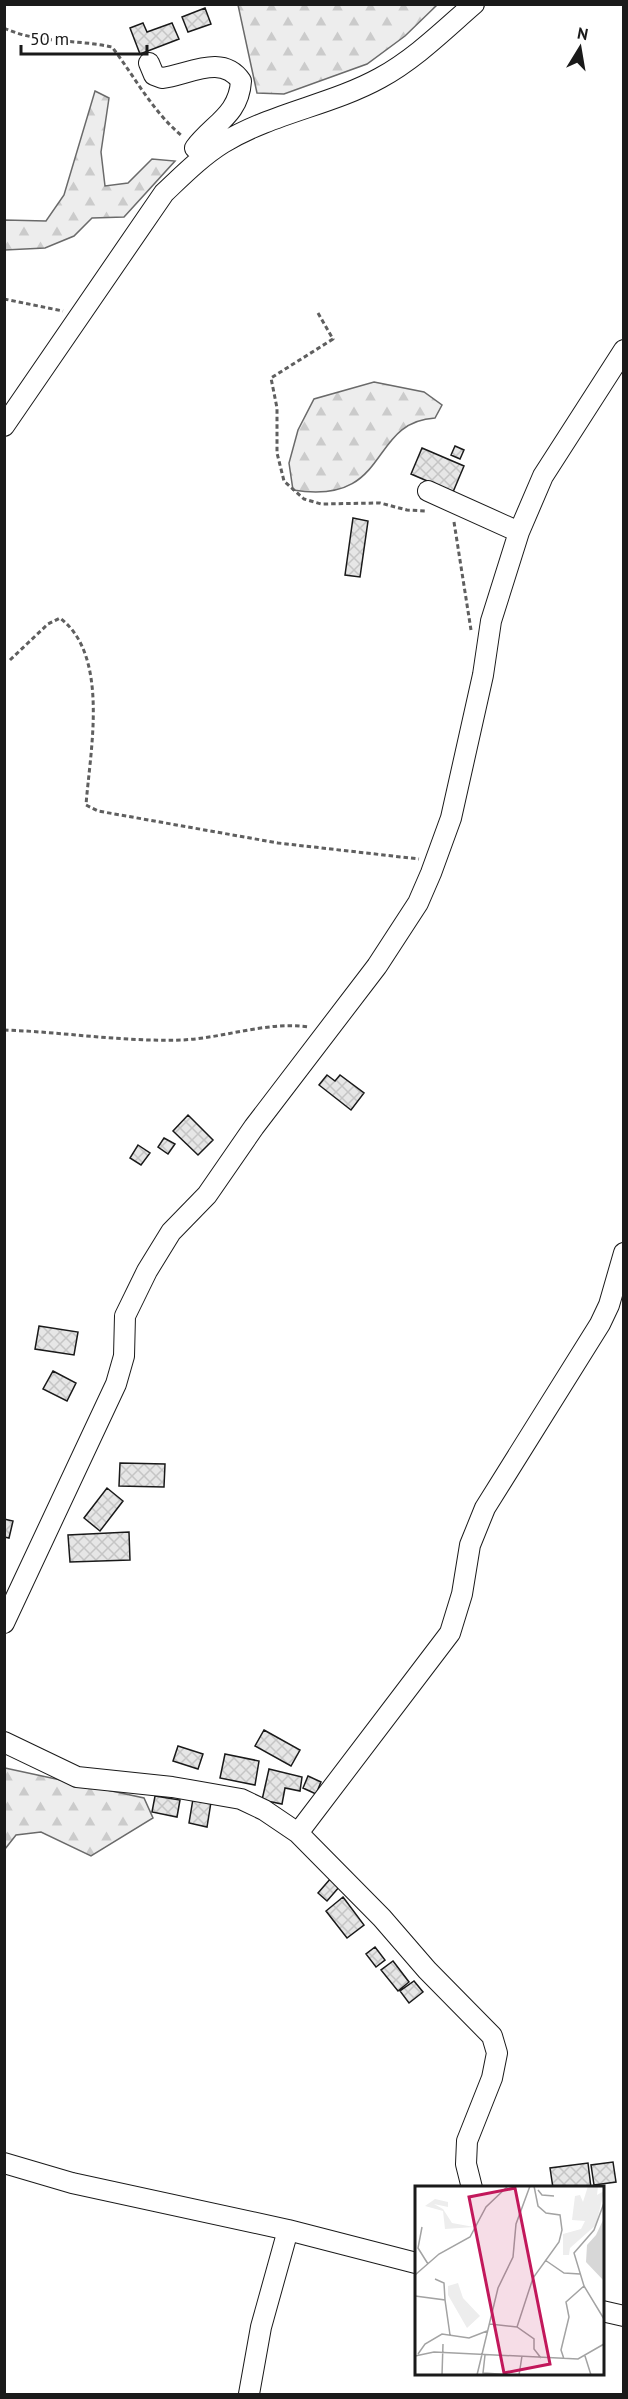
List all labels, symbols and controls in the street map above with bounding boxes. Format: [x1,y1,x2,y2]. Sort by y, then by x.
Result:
scale bar [21,18,147,56]
north arrow [550,18,610,78]
text: N [576,22,590,44]
text: 50 m [30,27,69,50]
inset map [415,2186,604,2375]

